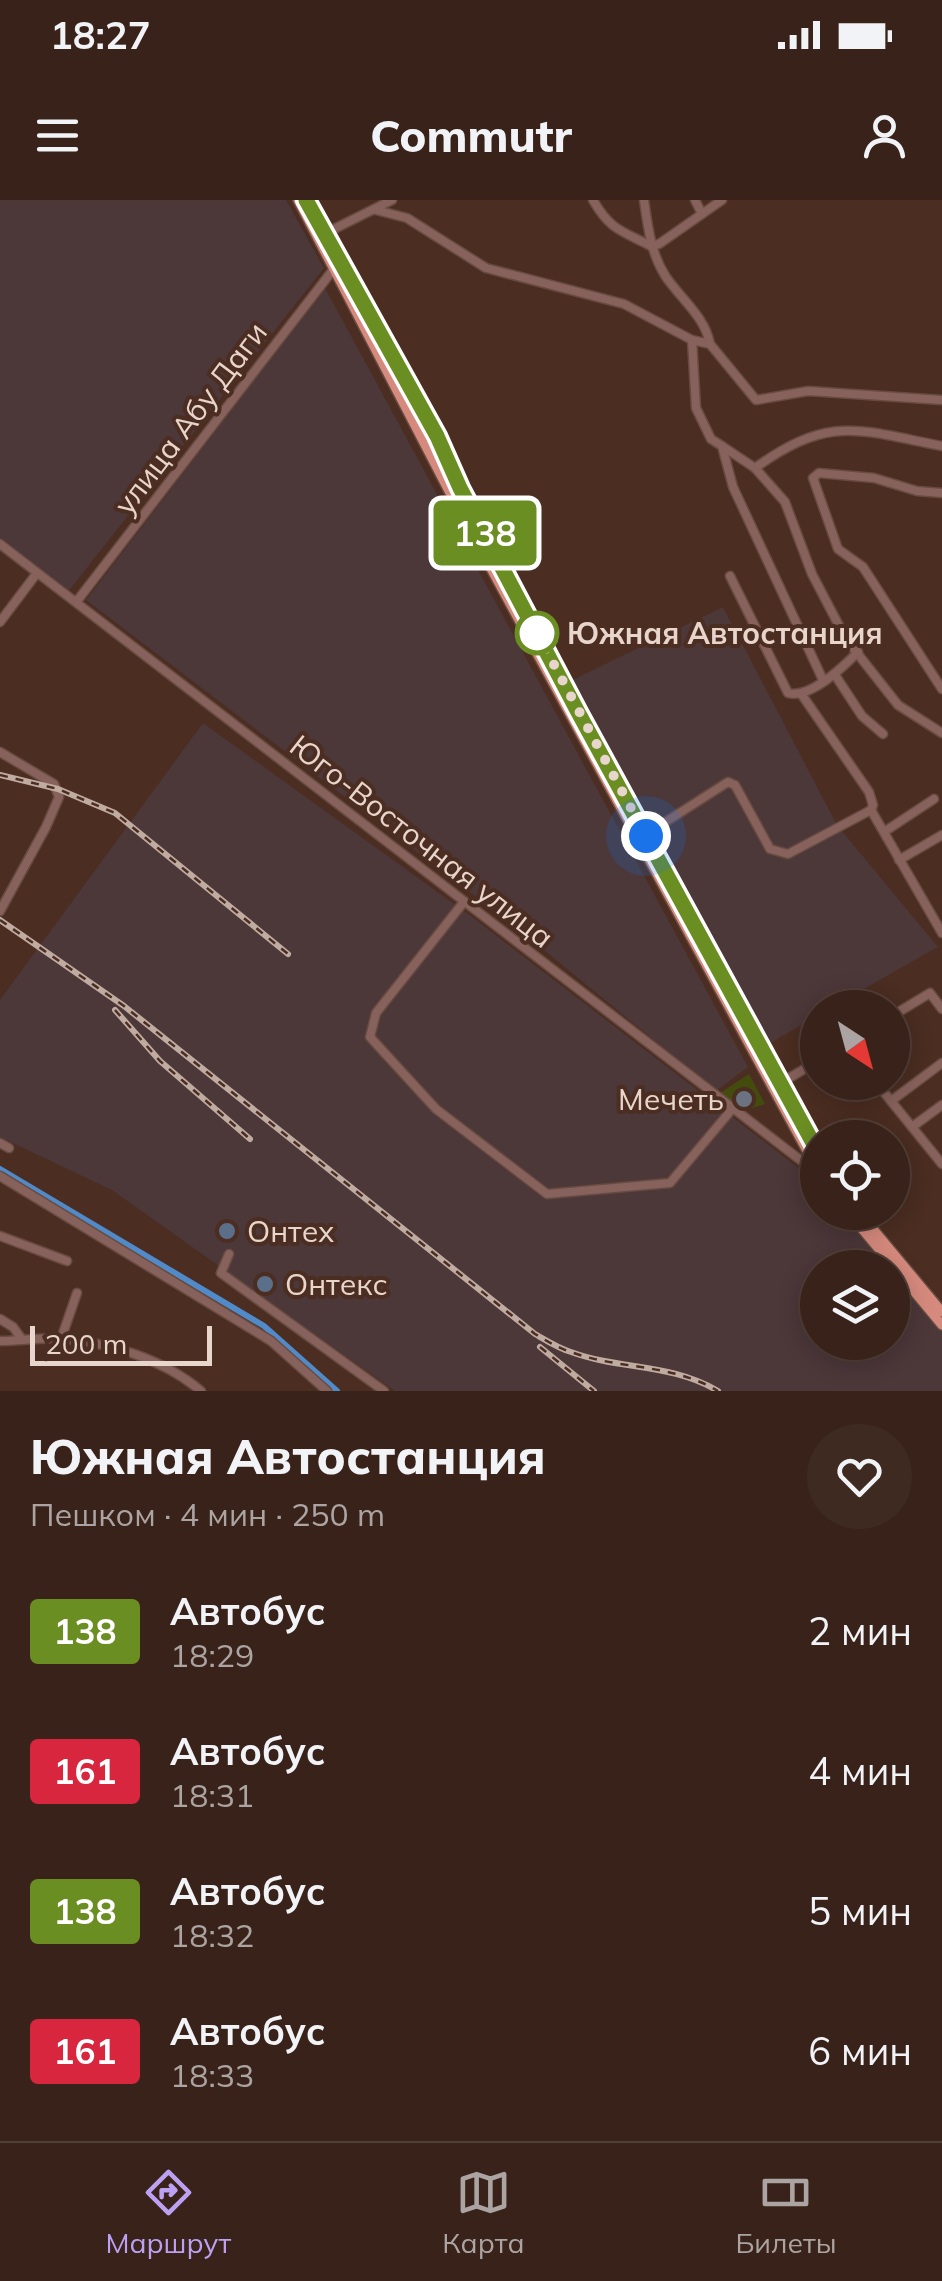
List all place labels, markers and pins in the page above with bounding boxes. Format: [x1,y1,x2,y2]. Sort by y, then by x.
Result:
marker: Южная Автостанция [516,612,558,654]
place label: Южная Автостанция [567,614,883,652]
place label: Мечеть [618,1080,724,1118]
marker: Мечеть [733,1088,755,1110]
place label: Онтех [247,1212,334,1250]
marker: Онтех [216,1220,238,1242]
place label: Онтекс [285,1265,388,1303]
marker: Онтекс [254,1273,276,1295]

